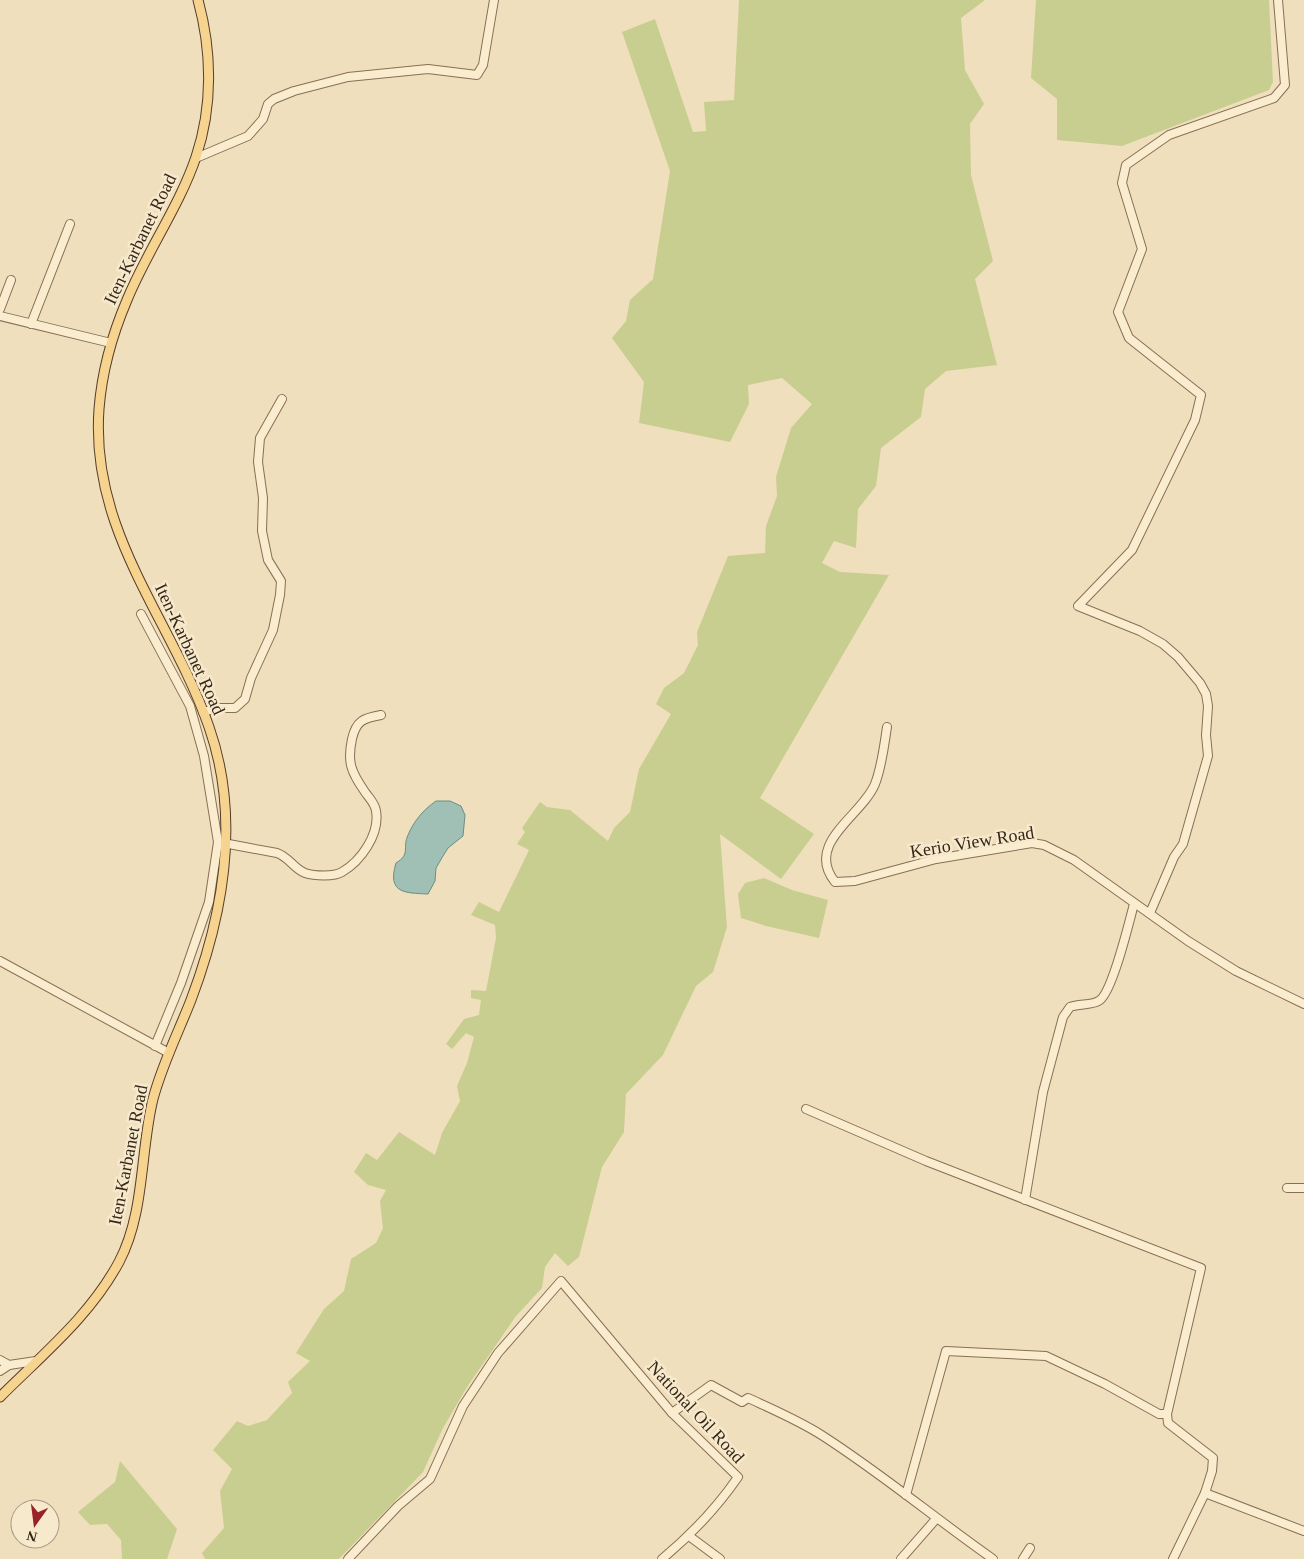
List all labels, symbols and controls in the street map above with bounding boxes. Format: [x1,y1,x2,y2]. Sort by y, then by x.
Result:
street label: Iten-Karbanet Road [100,171,180,307]
street label: Iten-Karbanet Road [151,580,229,718]
street label: Kerio View Road [908,822,1036,862]
street label: Iten-Karbanet Road [105,1083,151,1227]
street label: National Oil Road [644,1357,748,1467]
north arrow [10,1499,60,1549]
text: N [25,1528,39,1545]

